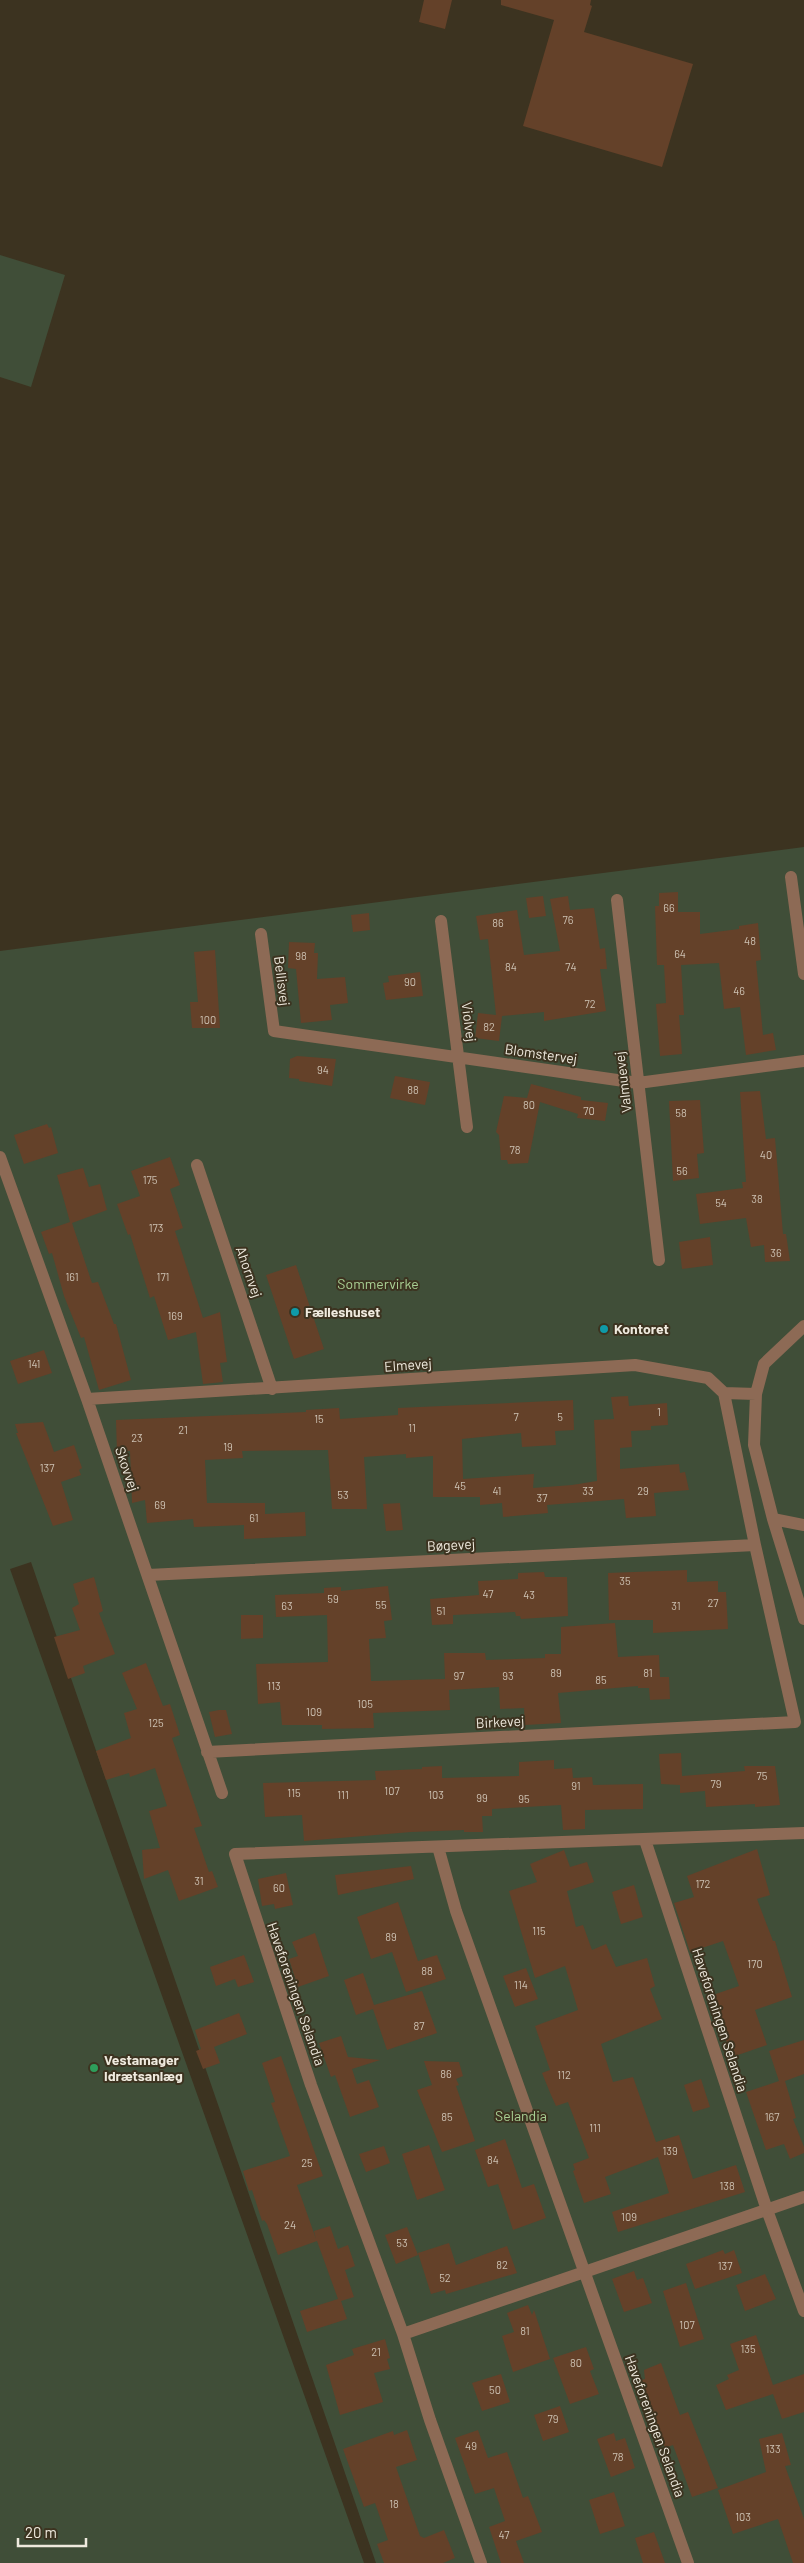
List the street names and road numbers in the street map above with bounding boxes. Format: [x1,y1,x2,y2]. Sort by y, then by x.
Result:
street label: Bellisvej [271,955,294,1007]
street label: Violvej [459,1001,480,1043]
street label: Blomstervej [504,1040,578,1067]
street label: Valmuevej [610,1050,635,1114]
street label: Ahornvej [233,1244,266,1300]
street label: Elmevej [384,1354,432,1375]
street label: Skovvej [112,1444,143,1493]
street label: Bøgevej [426,1535,476,1554]
street label: Birkevej [475,1712,525,1731]
street label: Haveforeningen Selandia [264,1920,329,2068]
street label: Haveforeningen Selandia [689,1946,752,2094]
street label: Haveforeningen Selandia [622,2352,689,2499]

